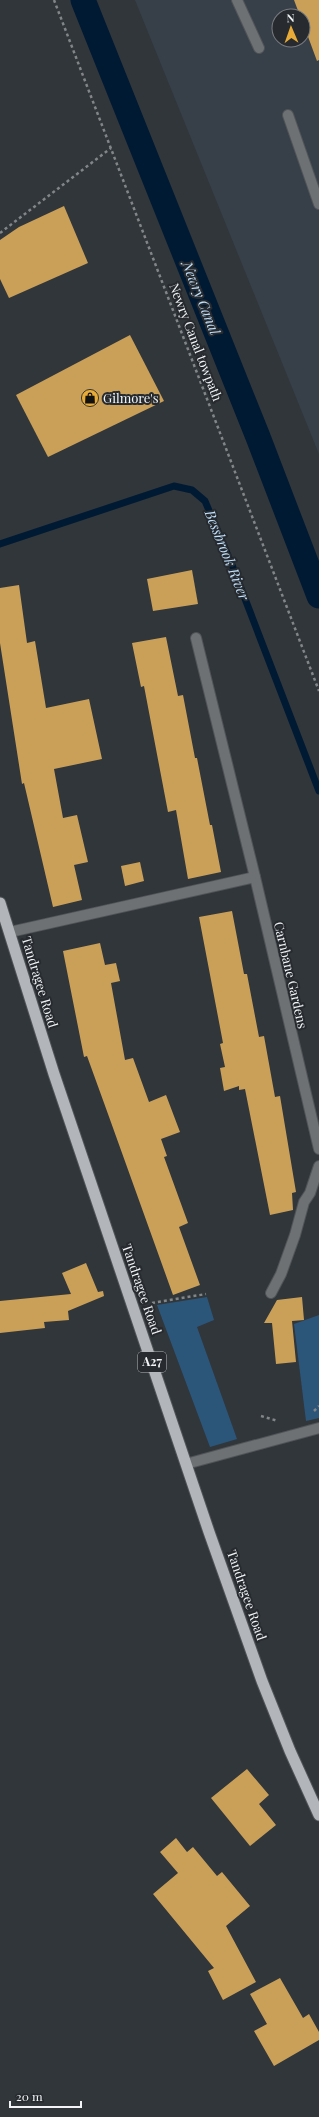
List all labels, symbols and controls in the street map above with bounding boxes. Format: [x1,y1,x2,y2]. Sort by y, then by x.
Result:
north arrow [271,8,311,48]
text: N [286,10,295,25]
water label: Newry Canal [177,256,225,338]
street label: Newry Canal towpath [166,280,227,404]
shop icon: Gilmore's [80,388,100,408]
place label: Gilmore's [103,389,159,406]
water label: Bessbrook River [200,506,255,604]
street label: Carnbane Gardens [271,920,312,1030]
street label: Tandragee Road [19,934,63,1030]
street label: Tandragee Road [119,1241,166,1337]
road number: A27 [138,1352,166,1372]
street label: Tandragee Road [224,1547,271,1643]
scale bar [10,2083,81,2109]
text: 20 m [16,2088,43,2104]

